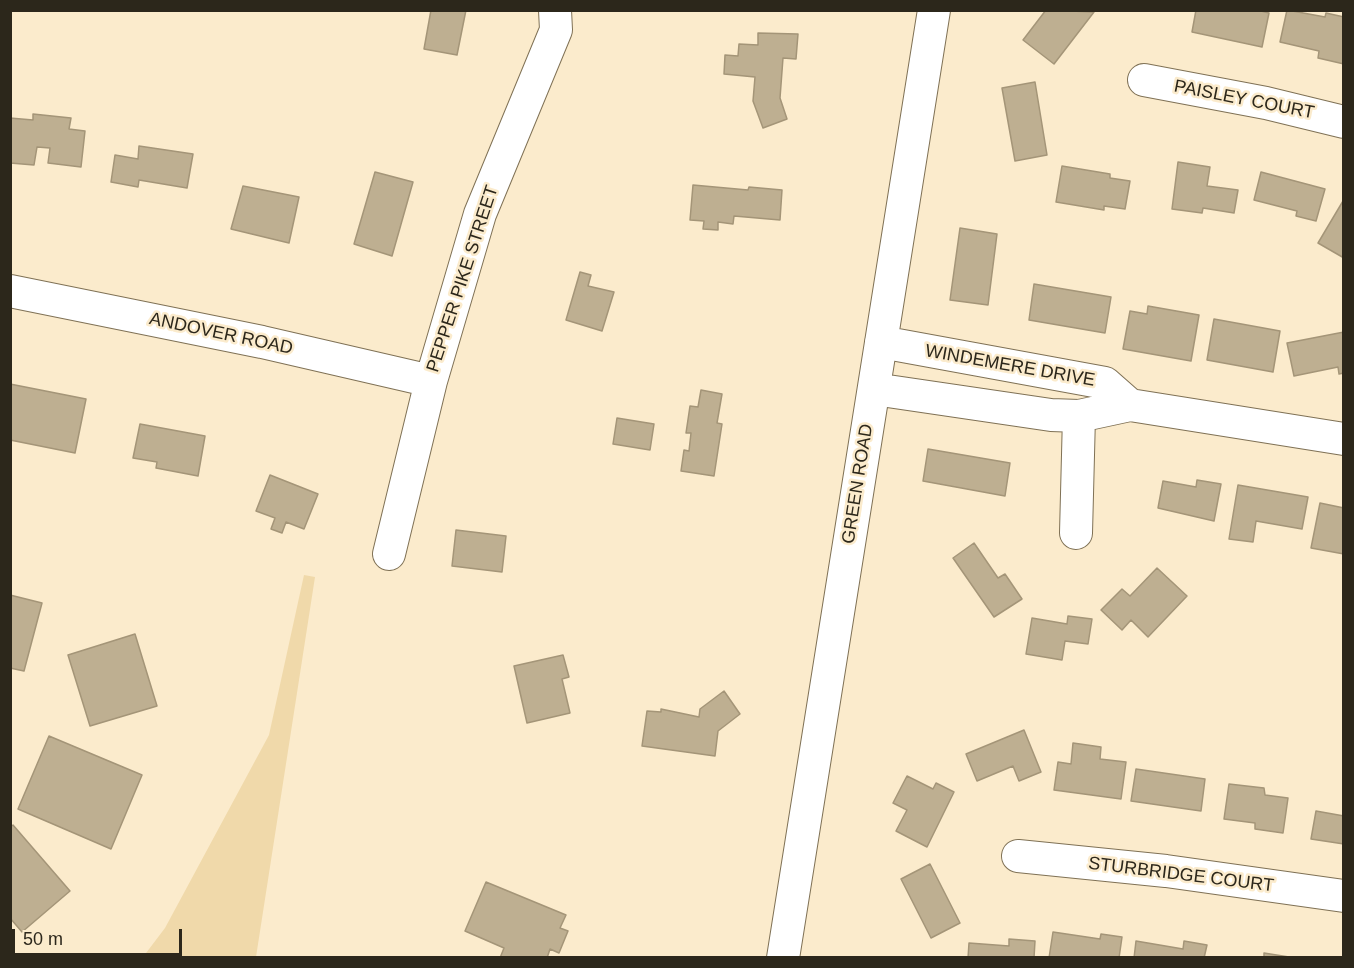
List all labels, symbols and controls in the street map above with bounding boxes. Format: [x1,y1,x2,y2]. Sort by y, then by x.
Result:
street label: PAISLEY COURT [1172,76,1316,124]
street label: PEPPER PIKE STREET [423,183,503,375]
street label: ANDOVER ROAD [147,308,295,360]
street label: WINDEMERE DRIVE [923,340,1097,392]
street label: GREEN ROAD [838,423,878,545]
street label: STURBRIDGE COURT [1087,853,1275,897]
scale bar [15,917,184,955]
text: 50 m [23,929,63,949]

